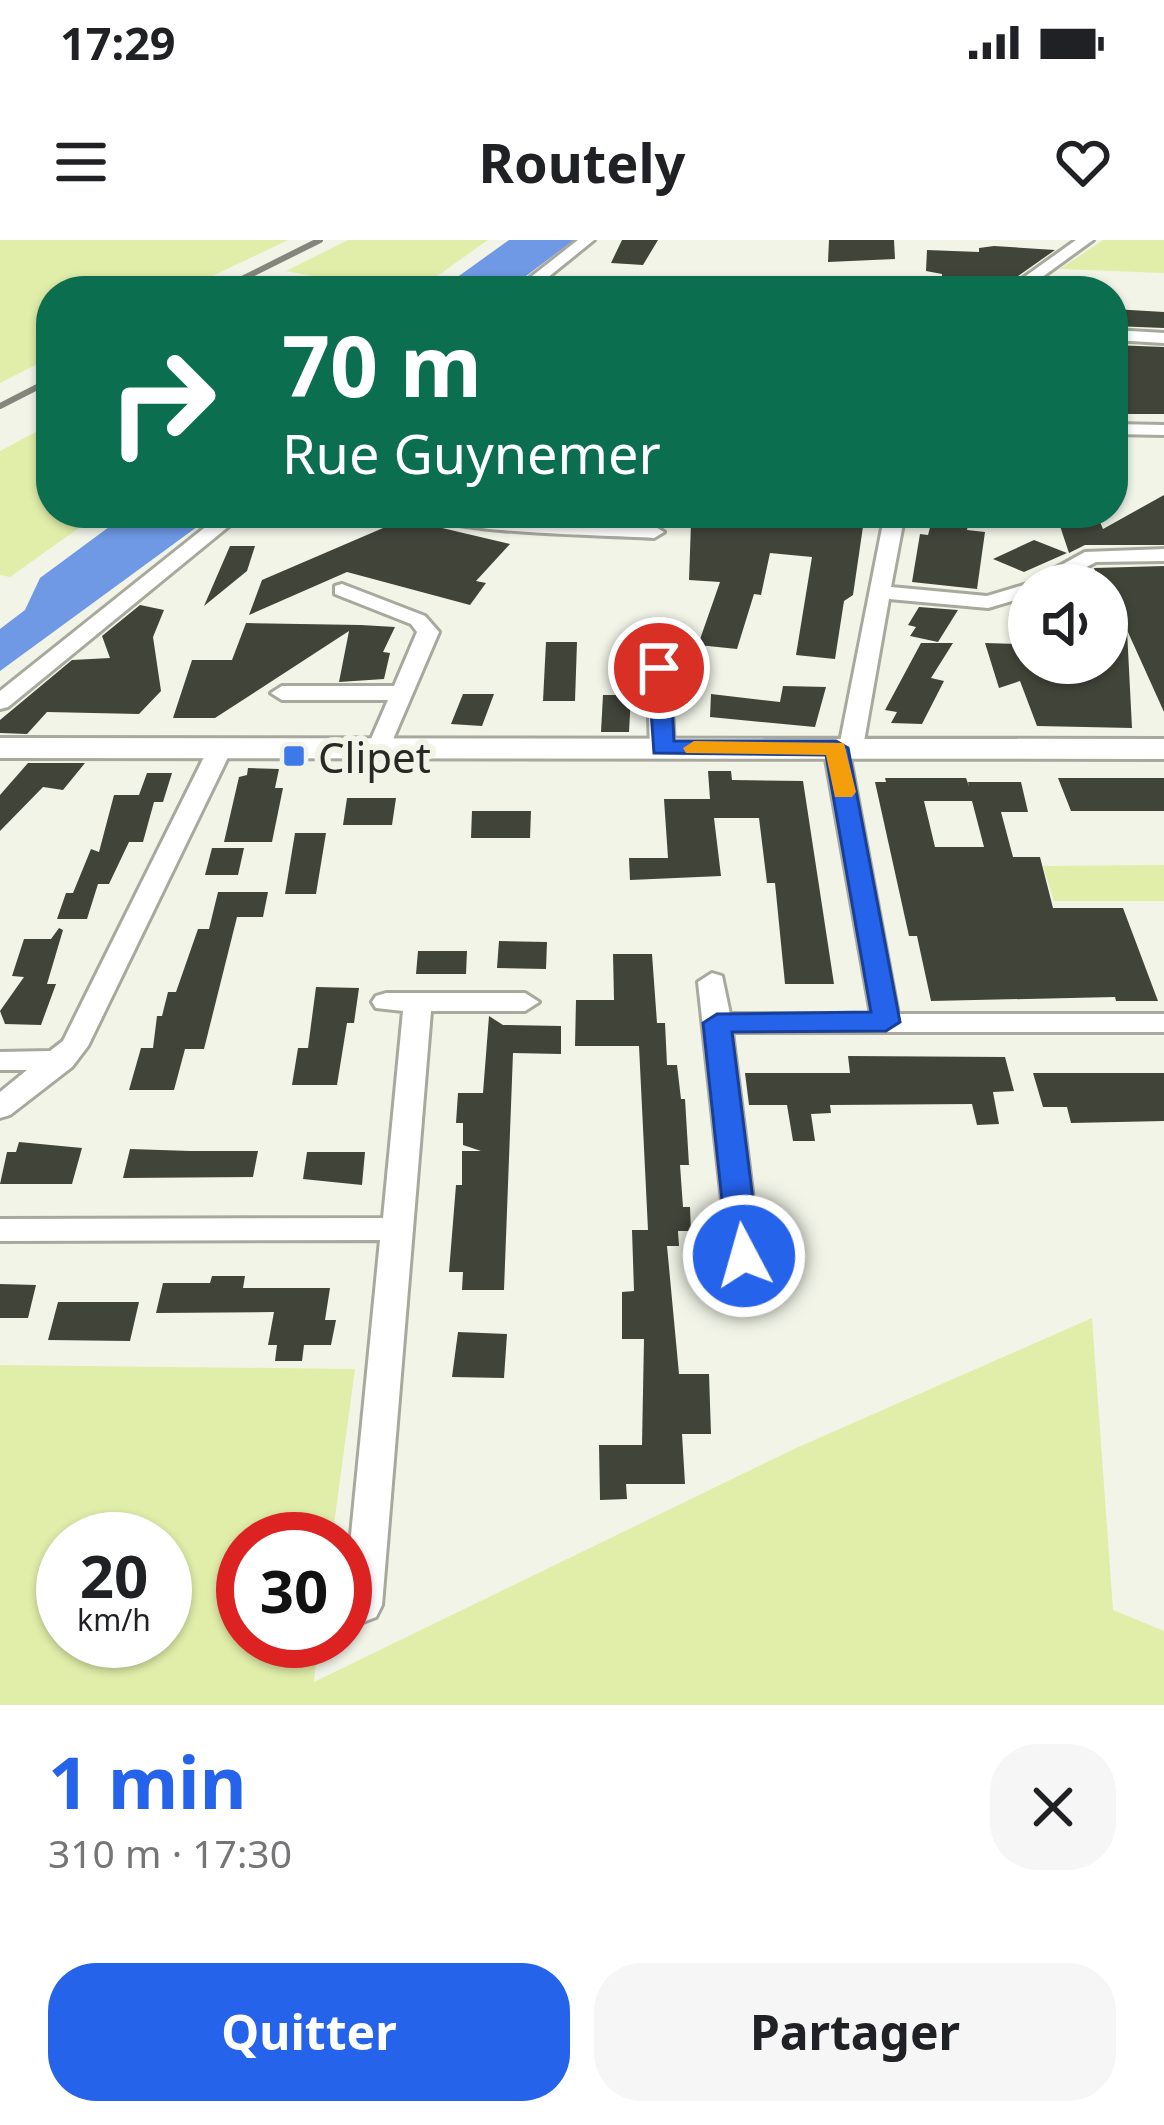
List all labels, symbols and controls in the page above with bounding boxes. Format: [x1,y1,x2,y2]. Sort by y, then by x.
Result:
text: 17:29 [60,12,176,73]
text: Routely [479,125,685,199]
icon: menu [48,129,114,195]
icon: heart [1050,129,1116,195]
text: 70 m [282,307,482,422]
icon: right [84,324,240,480]
text: Rue Guynemer [282,416,661,490]
map controls [1008,564,1128,684]
button: sound [1008,564,1128,684]
pin [608,617,710,719]
icon: arrive [626,635,692,701]
place label: Clipet [318,728,431,785]
marker: Clipet [281,743,307,769]
position arrow [681,1193,807,1319]
speed limit sign: 30 [216,1512,372,1668]
text: 20 [80,1534,148,1616]
text: km/h [77,1599,151,1640]
text: 1 min [48,1732,246,1830]
button: close [990,1744,1116,1870]
text: 310 m · 17:30 [48,1826,292,1879]
button: Quitter [48,1963,570,2101]
button: Partager [594,1963,1116,2101]

